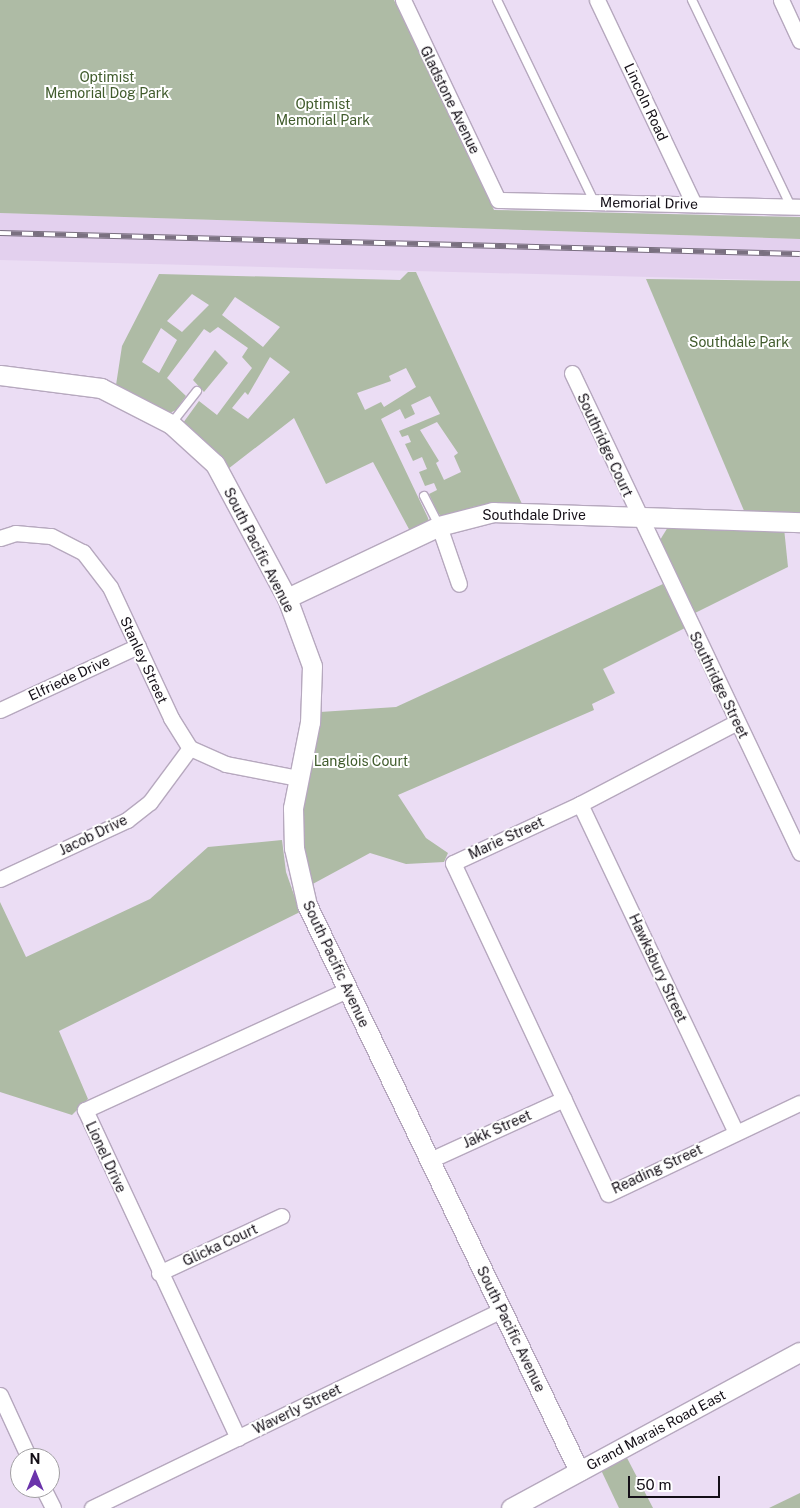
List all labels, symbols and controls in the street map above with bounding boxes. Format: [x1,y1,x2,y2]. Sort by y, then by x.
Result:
street label: Gladstone Avenue [417,43,483,157]
street label: Lincoln Road [621,60,671,144]
park label: Optimist Memorial Dog Park [45,69,169,102]
park label: Optimist Memorial Park [276,96,370,128]
street label: Memorial Drive [600,194,698,212]
park label: Southdale Park [689,334,789,350]
street label: Southridge Court [574,390,636,500]
street label: South Pacific Avenue [220,485,298,615]
street label: Southdale Drive [482,507,586,523]
street label: Stanley Street [117,614,171,706]
street label: Southridge Street [686,629,752,741]
street label: Elfriede Drive [26,652,112,704]
park label: Langlois Court [314,753,408,769]
street label: Jacob Drive [56,811,130,859]
street label: Marie Street [466,813,546,863]
street label: South Pacific Avenue [299,898,373,1030]
street label: Hawksbury Street [625,911,691,1025]
street label: Jakk Street [460,1106,534,1152]
street label: Lionel Drive [82,1119,130,1195]
street label: Reading Street [609,1141,705,1197]
street label: Glicka Court [180,1220,260,1270]
street label: South Pacific Avenue [473,1263,549,1395]
street label: Waverly Street [250,1380,344,1438]
street label: Grand Marais Road East [584,1386,728,1474]
north arrow [10,1448,60,1498]
text: N [30,1451,40,1467]
scale bar [630,1466,722,1498]
text: 50 m [636,1476,671,1493]

